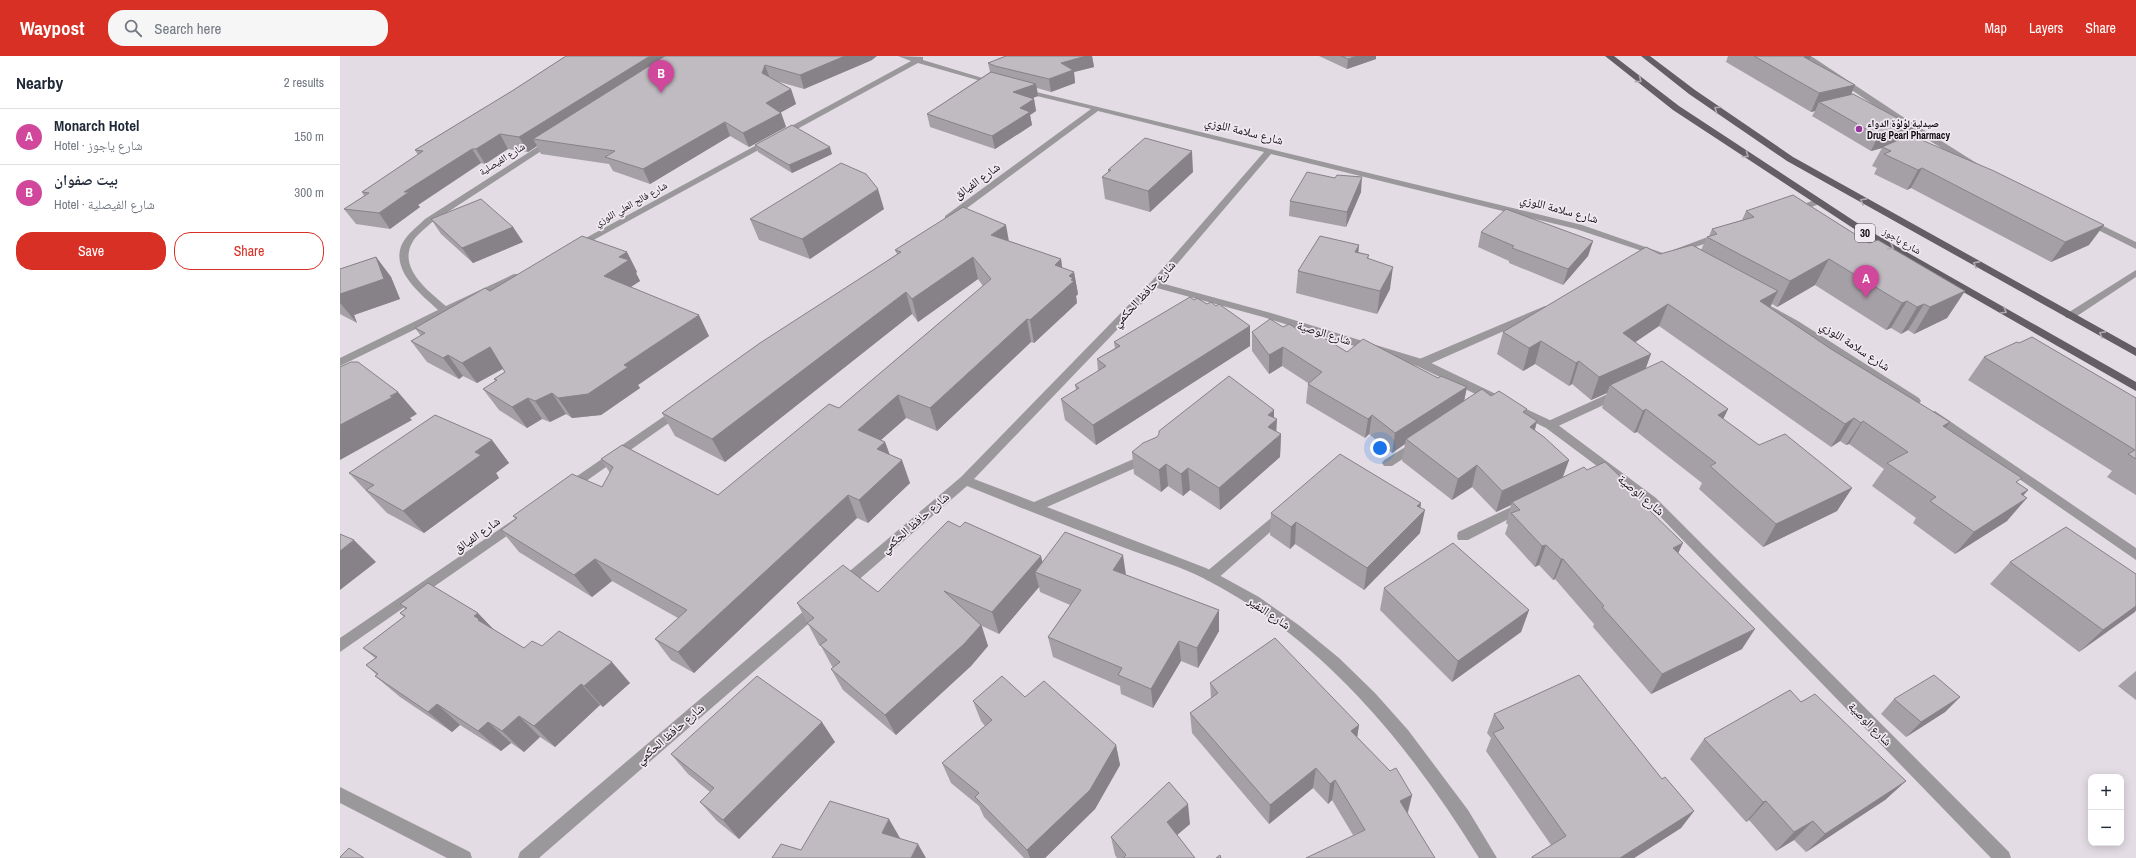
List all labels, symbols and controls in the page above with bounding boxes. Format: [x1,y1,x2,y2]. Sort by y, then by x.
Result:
search box [108,10,388,46]
text: Waypost [20,15,84,41]
icon: search [122,17,144,39]
text: Search here [154,18,221,39]
text: Map [1985,19,2007,37]
text: Layers [2029,19,2063,37]
text: Share [2085,19,2116,37]
pin: B [648,60,674,93]
text: Nearby [16,71,63,94]
text: 2 results [284,74,324,91]
one-way arrow [1635,75,1642,82]
one-way arrow [1714,106,1721,114]
street label: شارع سلامة اللوزي [1203,114,1285,150]
text: Monarch Hotel [54,115,139,136]
place label: صيدلية لؤلؤة الدواء Drug Pearl Pharmacy [1867,117,1950,142]
marker: صيدلية لؤلؤة الدواء Drug Pearl Pharmacy [1854,124,1864,134]
text: A [25,128,33,145]
text: 150 m [294,128,324,145]
text: Hotel · شارع ياجوز [54,137,143,154]
street label: شارع الفيصلية [477,140,528,178]
one-way arrow [1742,150,1749,157]
street label: شارع الفيالق [951,159,1003,203]
text: بيت صفوان [54,169,118,190]
street label: شارع فالح العلي اللوزي [592,178,671,231]
text: B [25,184,33,201]
text: 300 m [294,184,324,201]
street label: شارع سلامة اللوزي [1518,191,1600,229]
text: Hotel · شارع الفيصلية [54,196,155,213]
one-way arrow [1859,198,1867,205]
road number: 30 [1855,224,1875,242]
street label: شارع ياجوز [1880,224,1924,257]
button: Save [16,232,166,270]
button: Share [174,232,324,270]
one-way arrow [1887,242,1894,250]
street label: شارع حافظ الحكمي [1109,257,1181,332]
one-way arrow [1973,261,1980,268]
pin: A [1853,265,1879,298]
one-way arrow [2000,307,2007,314]
street label: شارع الوصية [1295,317,1353,349]
street label: شارع سلامة اللوزي [1816,317,1893,376]
one-way arrow [2099,331,2106,338]
your location [1370,438,1390,458]
street label: شارع الوصية [1615,471,1668,519]
street label: شارع حافظ الحكمي [878,489,954,559]
street label: شارع الفيالق [451,513,503,557]
street label: شارع النفير [1244,592,1294,633]
street label: شارع الوصية [1845,699,1895,749]
street label: شارع حافظ الحكمي [633,700,709,770]
map controls [2088,774,2124,846]
button: + [2088,774,2124,810]
button: − [2088,810,2124,846]

